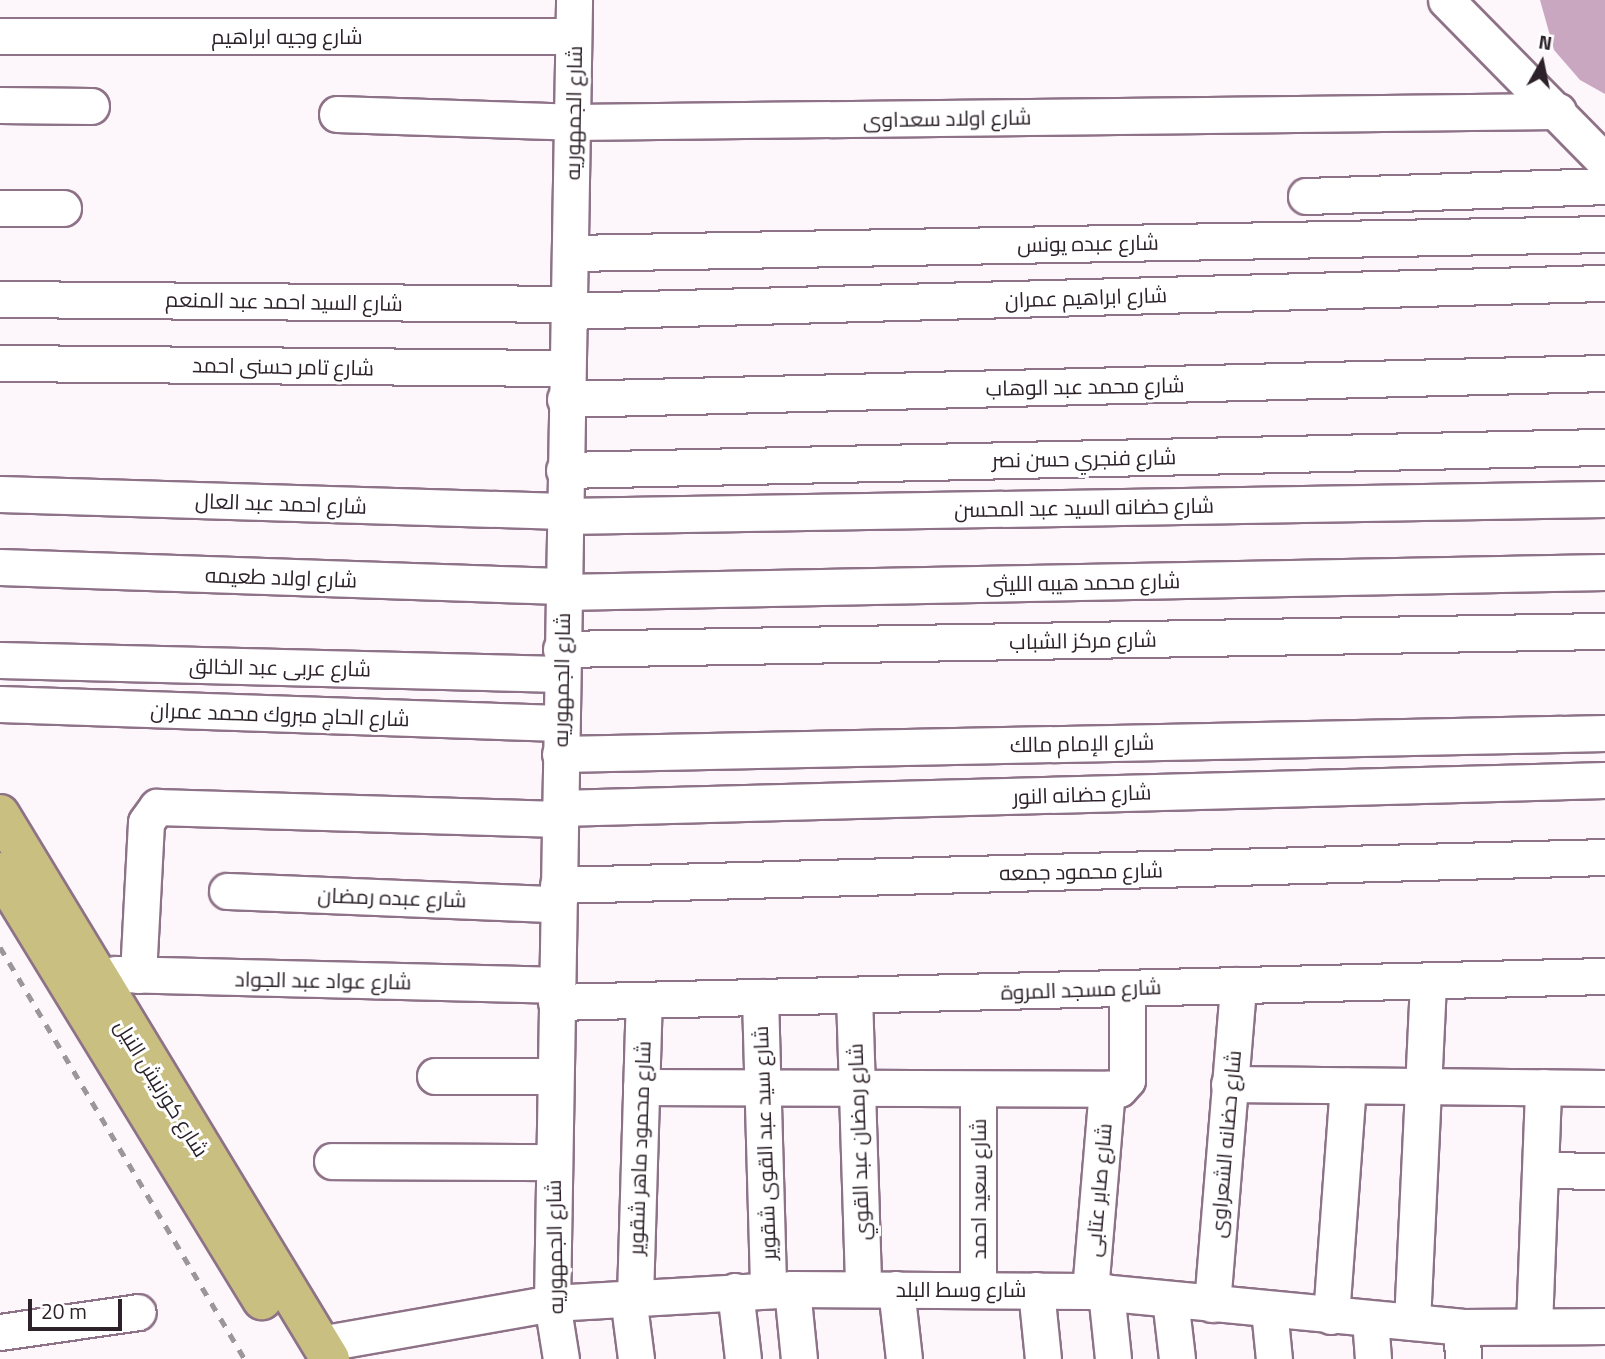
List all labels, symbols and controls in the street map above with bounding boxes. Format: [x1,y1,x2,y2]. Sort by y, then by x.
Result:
street label: شارع وجيه ابراهيم [211,23,363,49]
text: N [1537,26,1554,57]
north arrow [1507,28,1577,98]
street label: شارع الجمهوريه [559,46,587,180]
street label: شارع اولاد سعداوى [863,104,1031,132]
street label: شارع عبده يونس [1017,229,1159,257]
street label: شارع ابراهيم عمران [1004,282,1168,312]
street label: شارع السيد احمد عبد المنعم [165,286,403,316]
street label: شارع تامر حسنى احمد [192,352,374,380]
street label: شارع محمد عبد الوهاب [985,372,1185,400]
street label: شارع فنجري حسن نصر [992,444,1176,472]
street label: شارع احمد عبد العال [195,487,367,519]
street label: شارع حضانه السيد عبد المحسن [954,492,1214,522]
street label: شارع اولاد طعيمه [205,562,357,592]
street label: شارع محمد هيبه الليثى [985,568,1181,596]
street label: شارع الجمهوريه [547,613,575,747]
street label: شارع مركز الشباب [1009,626,1157,654]
street label: شارع عربى عبد الخالق [189,653,371,681]
street label: شارع الحاج مبروك محمد عمران [150,697,410,731]
street label: شارع الإمام مالك [1010,729,1154,757]
street label: شارع حضانه النور [1012,779,1152,809]
street label: شارع محمود جمعه [999,857,1163,885]
street label: شارع عبده رمضان [317,882,467,912]
street label: شارع عواد عبد الجواد [234,966,412,994]
street label: شارع مسجد المروة [1000,974,1162,1004]
street label: شارع كورنيش النيل [110,1015,214,1161]
street label: شارع سيد عبد القوى شقوير [747,1025,781,1261]
street label: شارع محمود ماهر شقوير [623,1040,655,1256]
street label: شارع رمضان عبد القوي [842,1043,874,1241]
street label: شارع حضانه الشعراوى [1204,1049,1246,1239]
street label: شارع سعيد احمد [965,1119,991,1259]
street label: شارع صابر عتابى [1080,1122,1116,1258]
street label: شارع الجمهوريه [540,1180,568,1314]
street label: شارع وسط البلد [896,1276,1026,1302]
scale bar [32,1286,126,1330]
text: 20 m [41,1295,87,1327]

